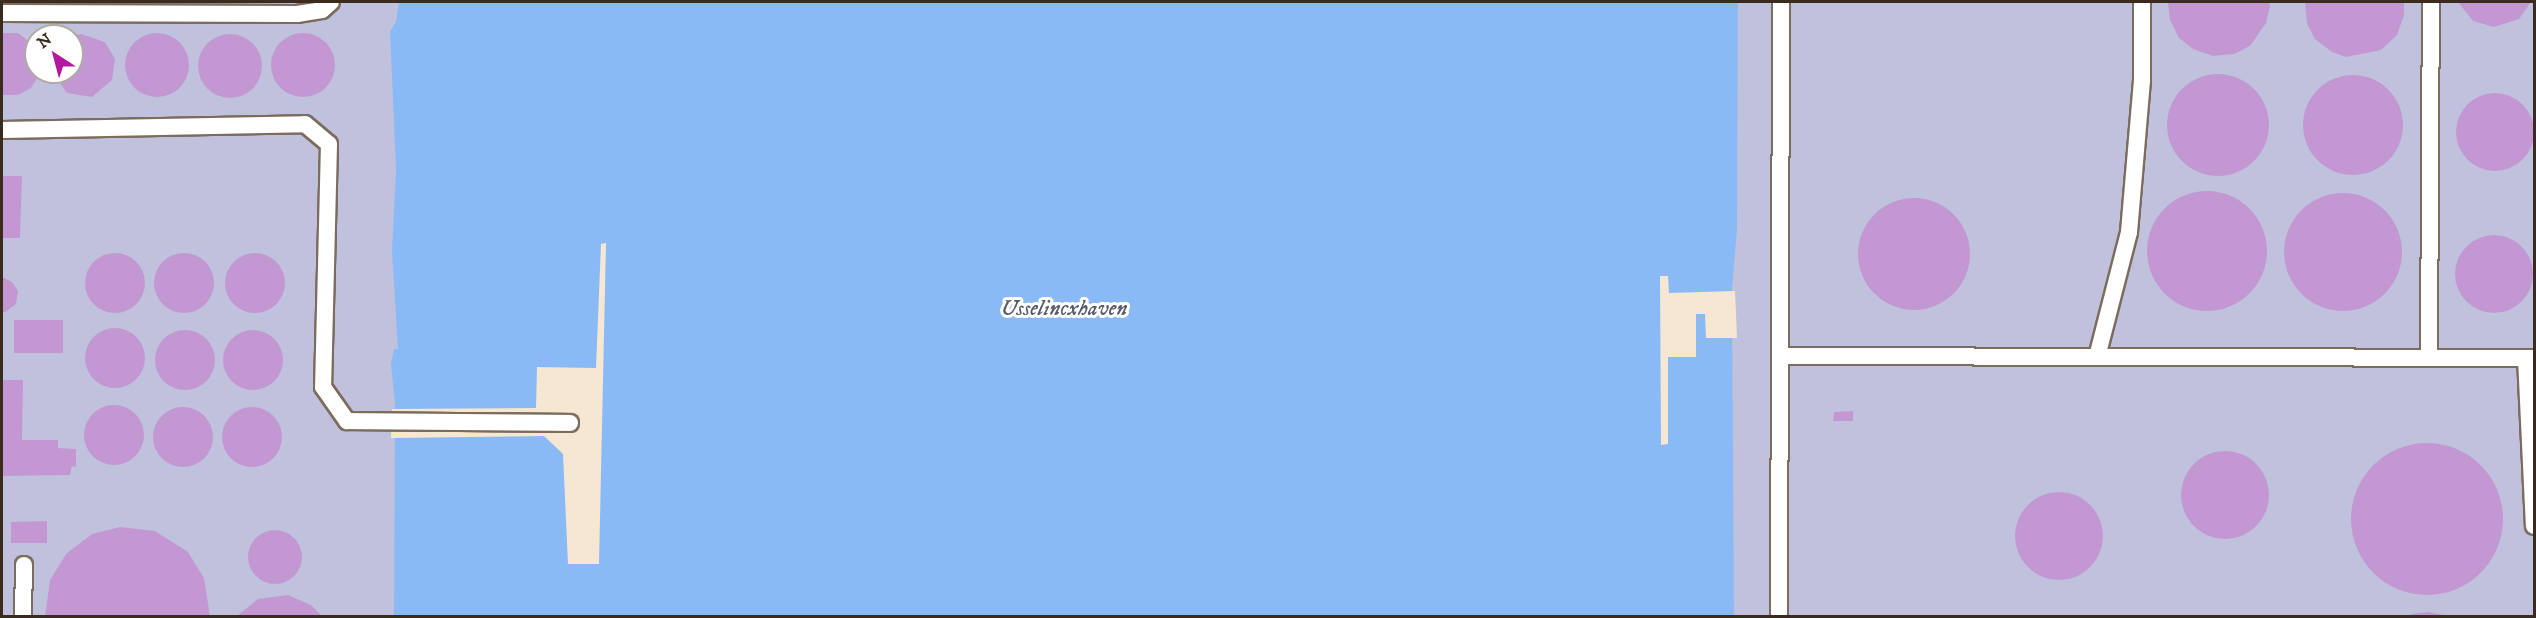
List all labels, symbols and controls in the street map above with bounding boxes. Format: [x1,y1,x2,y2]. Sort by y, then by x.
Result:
north arrow [24,24,84,84]
text: N [33,29,56,53]
water label: Usselincxhaven [1001,296,1127,322]

